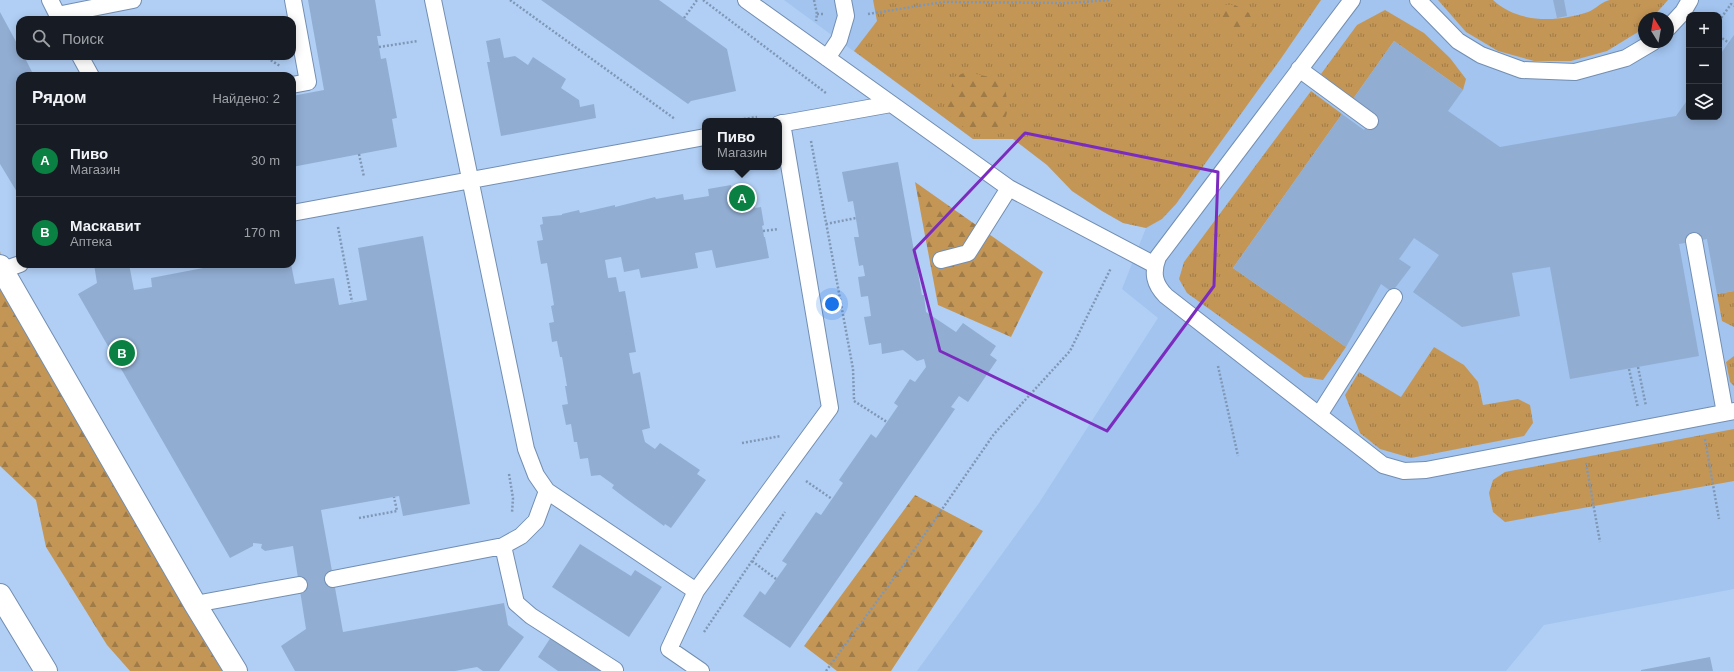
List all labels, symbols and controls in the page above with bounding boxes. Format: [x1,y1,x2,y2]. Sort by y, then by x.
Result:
north arrow [1638,12,1674,48]
map controls [1686,12,1722,120]
button: + [1686,12,1722,48]
search box [16,16,296,60]
icon: search [30,27,52,49]
text: Поиск [62,30,104,47]
button: − [1686,48,1722,84]
button: layers [1686,84,1722,120]
text: Рядом [32,88,87,107]
text: Найдено: 2 [212,91,280,106]
popup [702,118,782,170]
text: Пиво [717,128,755,145]
text: Пиво [70,145,108,162]
text: Магазин [717,145,767,160]
text: A [40,153,50,168]
text: 30 m [251,153,280,168]
text: Магазин [70,162,120,177]
pin: A [729,183,755,213]
text: Маскавит [70,217,141,234]
text: B [40,225,50,240]
text: 170 m [244,225,280,240]
text: Аптека [70,234,112,249]
your location [822,294,842,314]
pin: B [109,338,135,368]

